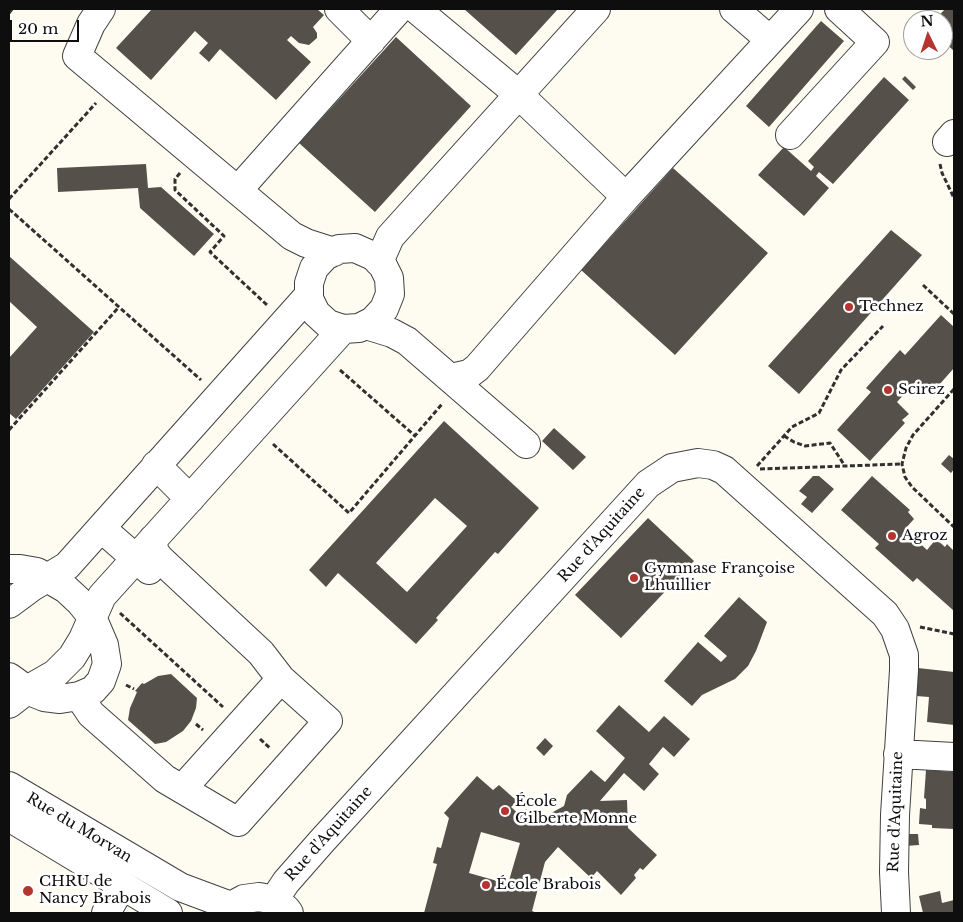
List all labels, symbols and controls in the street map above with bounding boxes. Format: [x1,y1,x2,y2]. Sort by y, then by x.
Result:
scale bar [12,10,81,42]
north arrow [903,10,953,60]
text: N [920,12,934,30]
text: 20 m [18,19,58,38]
place label: Technez [859,298,924,316]
marker: Technez [843,301,855,313]
place label: Scirez [898,381,945,399]
marker: Scirez [882,384,894,396]
street label: Rue d'Aquitaine [555,484,649,586]
place label: Agroz [902,527,948,545]
marker: Agroz [886,530,898,542]
place label: Gymnase Françoise Lhuillier [644,560,795,595]
marker: Gymnase Françoise Lhuillier [628,572,640,584]
street label: Rue d'Aquitaine [885,751,907,873]
street label: Rue d'Aquitaine [282,783,376,885]
street label: Rue du Morvan [23,789,135,867]
place label: École Gilberte Monne [515,793,637,828]
marker: École Gilberte Monne [499,805,511,817]
place label: CHRU de Nancy Brabois [39,873,151,908]
place label: École Brabois [496,876,601,894]
marker: École Brabois [480,879,492,891]
marker: CHRU de Nancy Brabois [21,884,35,898]

